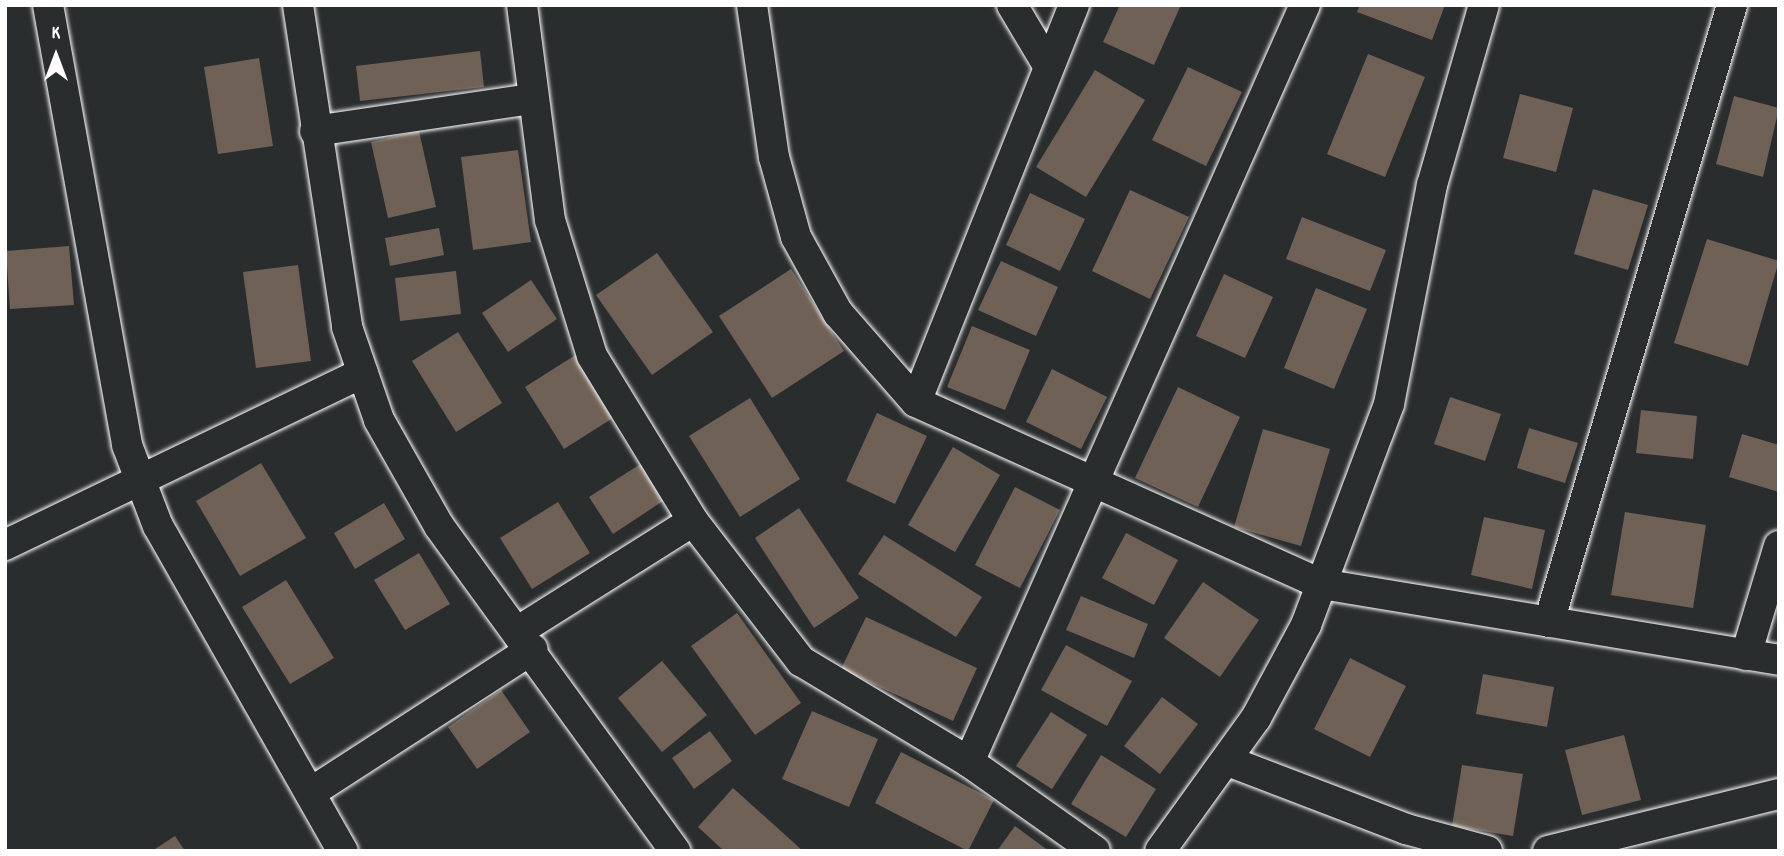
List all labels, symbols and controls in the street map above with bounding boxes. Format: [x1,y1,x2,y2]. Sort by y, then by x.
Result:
north arrow [21,21,91,91]
text: K [52,21,60,48]

